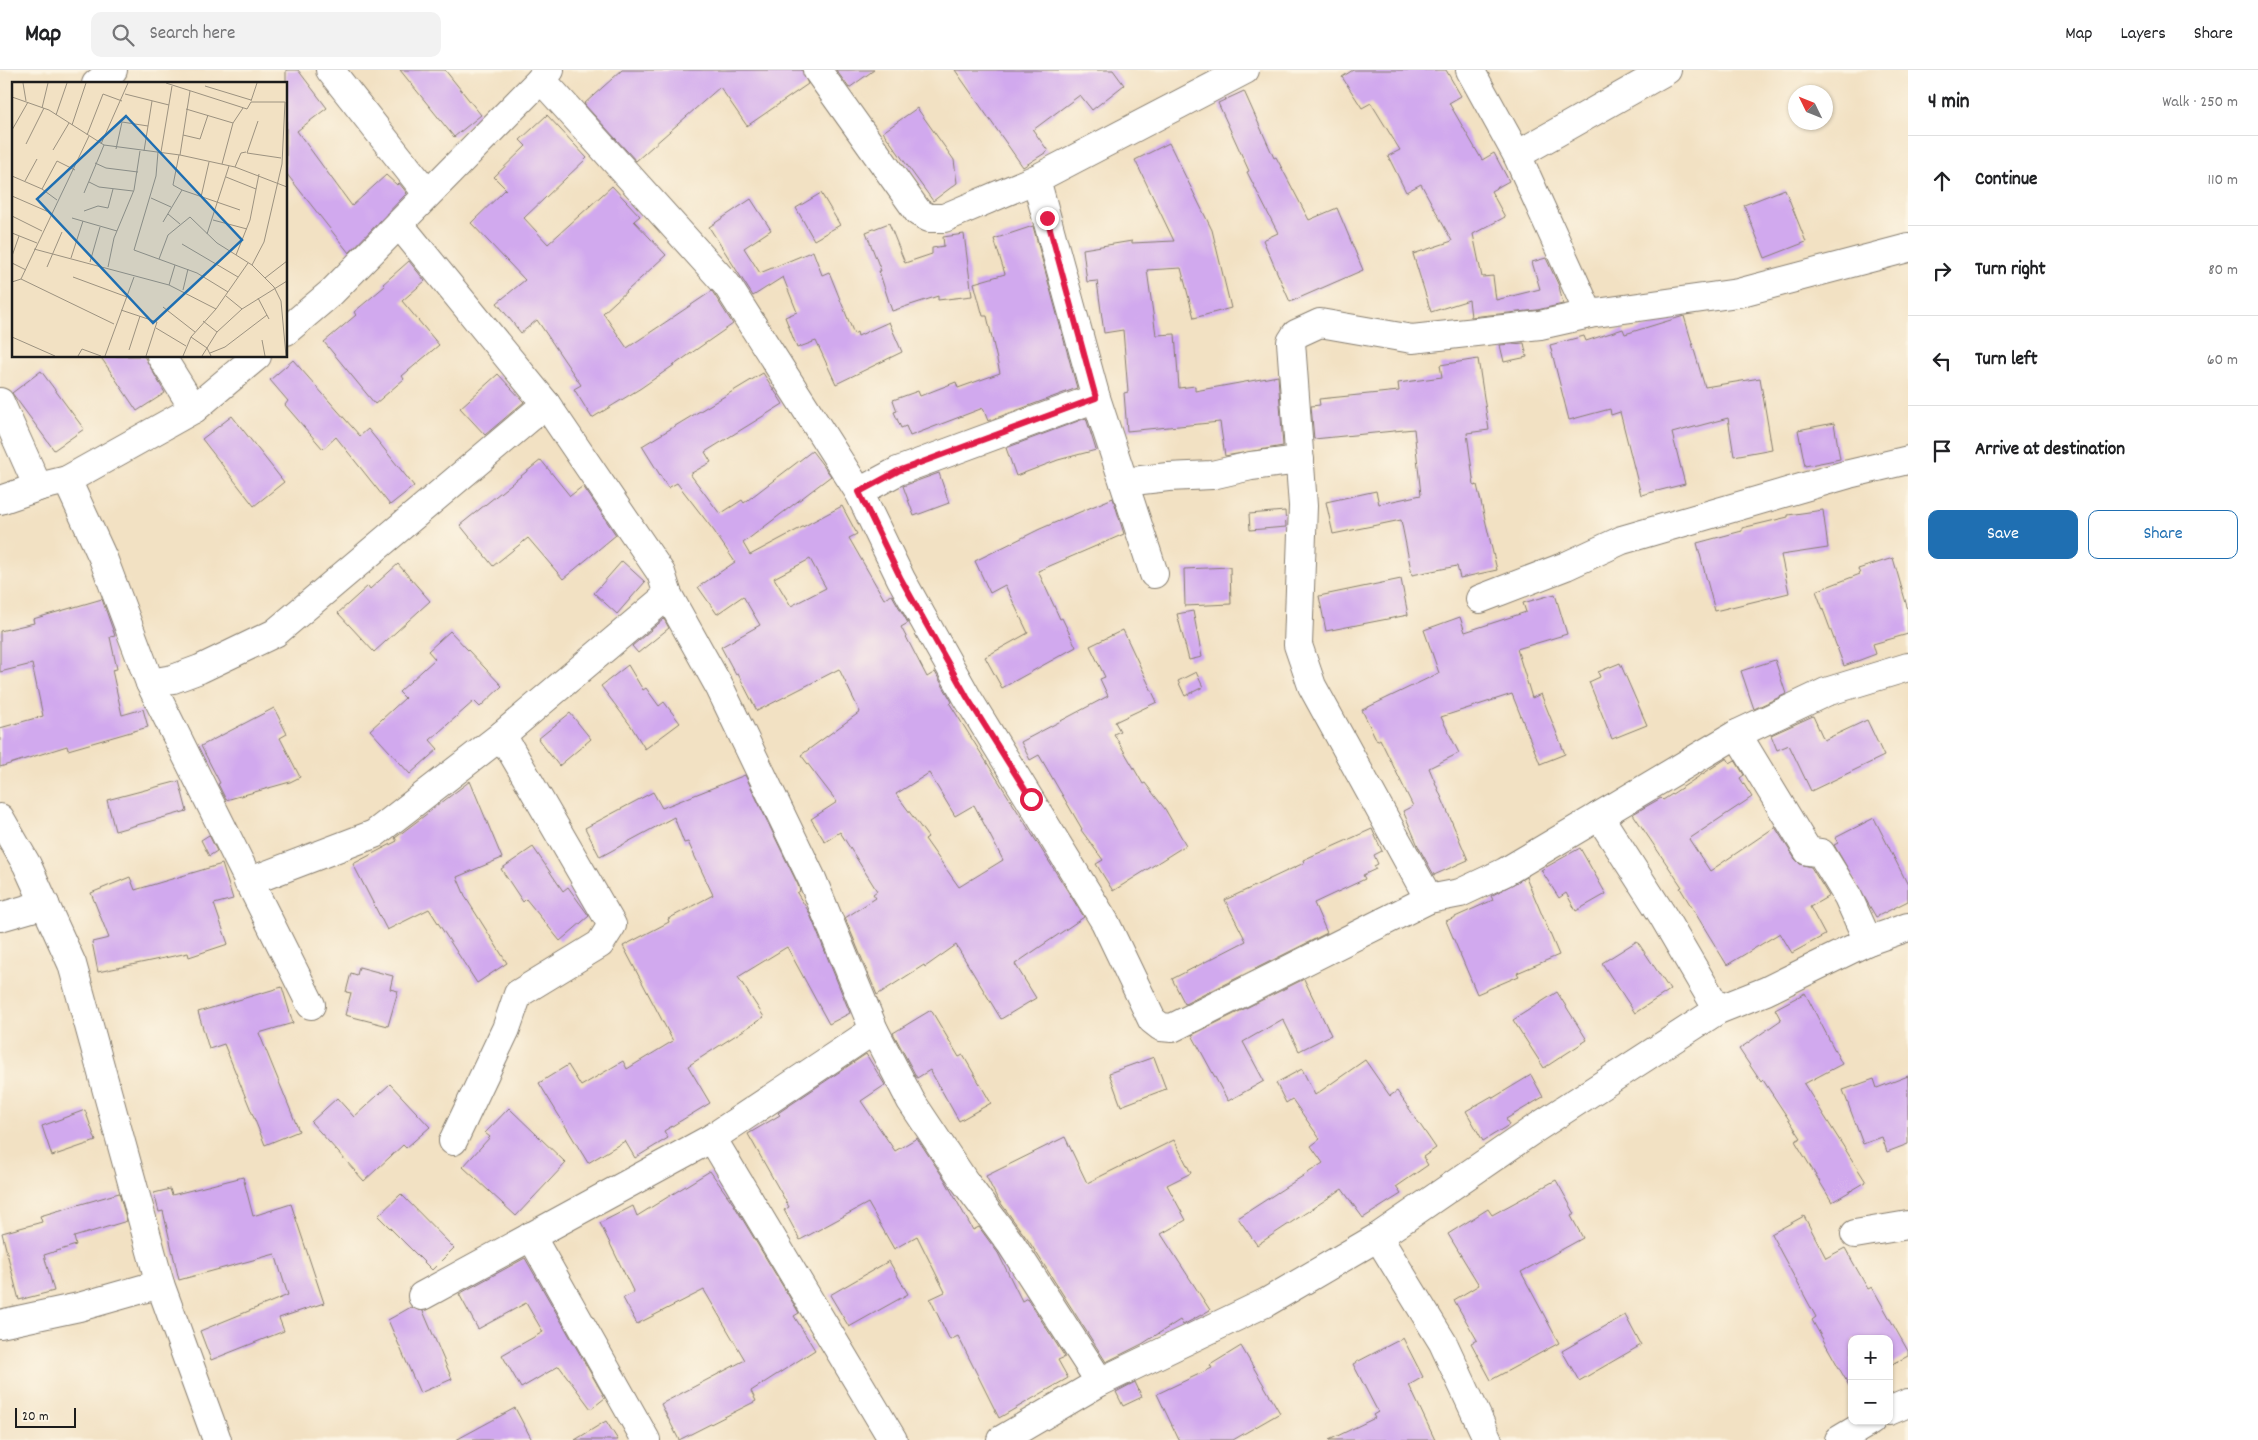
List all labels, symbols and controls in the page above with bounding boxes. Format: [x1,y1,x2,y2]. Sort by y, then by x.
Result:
search box [91,12,441,57]
text: Map [25,18,61,52]
icon: search [109,21,137,49]
text: Search here [149,21,235,48]
text: Map [2065,22,2092,47]
text: Layers [2120,22,2166,47]
text: Share [2194,22,2233,47]
inset map [12,82,288,358]
north arrow [1788,85,1833,130]
text: 4 min [1928,88,1970,118]
text: Walk · 250 m [2162,91,2238,114]
icon: ahead [1928,167,1956,195]
text: Continue [1975,167,2037,194]
text: 110 m [2208,169,2238,192]
route end [1036,207,1059,230]
icon: right [1928,257,1956,285]
text: Turn right [1975,257,2046,284]
text: 80 m [2208,259,2238,282]
icon: left [1928,347,1956,375]
text: Turn left [1975,347,2038,374]
text: 60 m [2207,349,2238,372]
icon: arrive [1928,437,1956,465]
text: Arrive at destination [1975,437,2125,464]
button: Save [1928,510,2078,559]
button: Share [2088,510,2238,559]
route start [1020,788,1043,811]
map controls [1848,1335,1893,1425]
button: + [1848,1335,1893,1380]
button: − [1848,1380,1893,1425]
scale bar [15,1405,76,1428]
text: 20 m [22,1407,49,1427]

